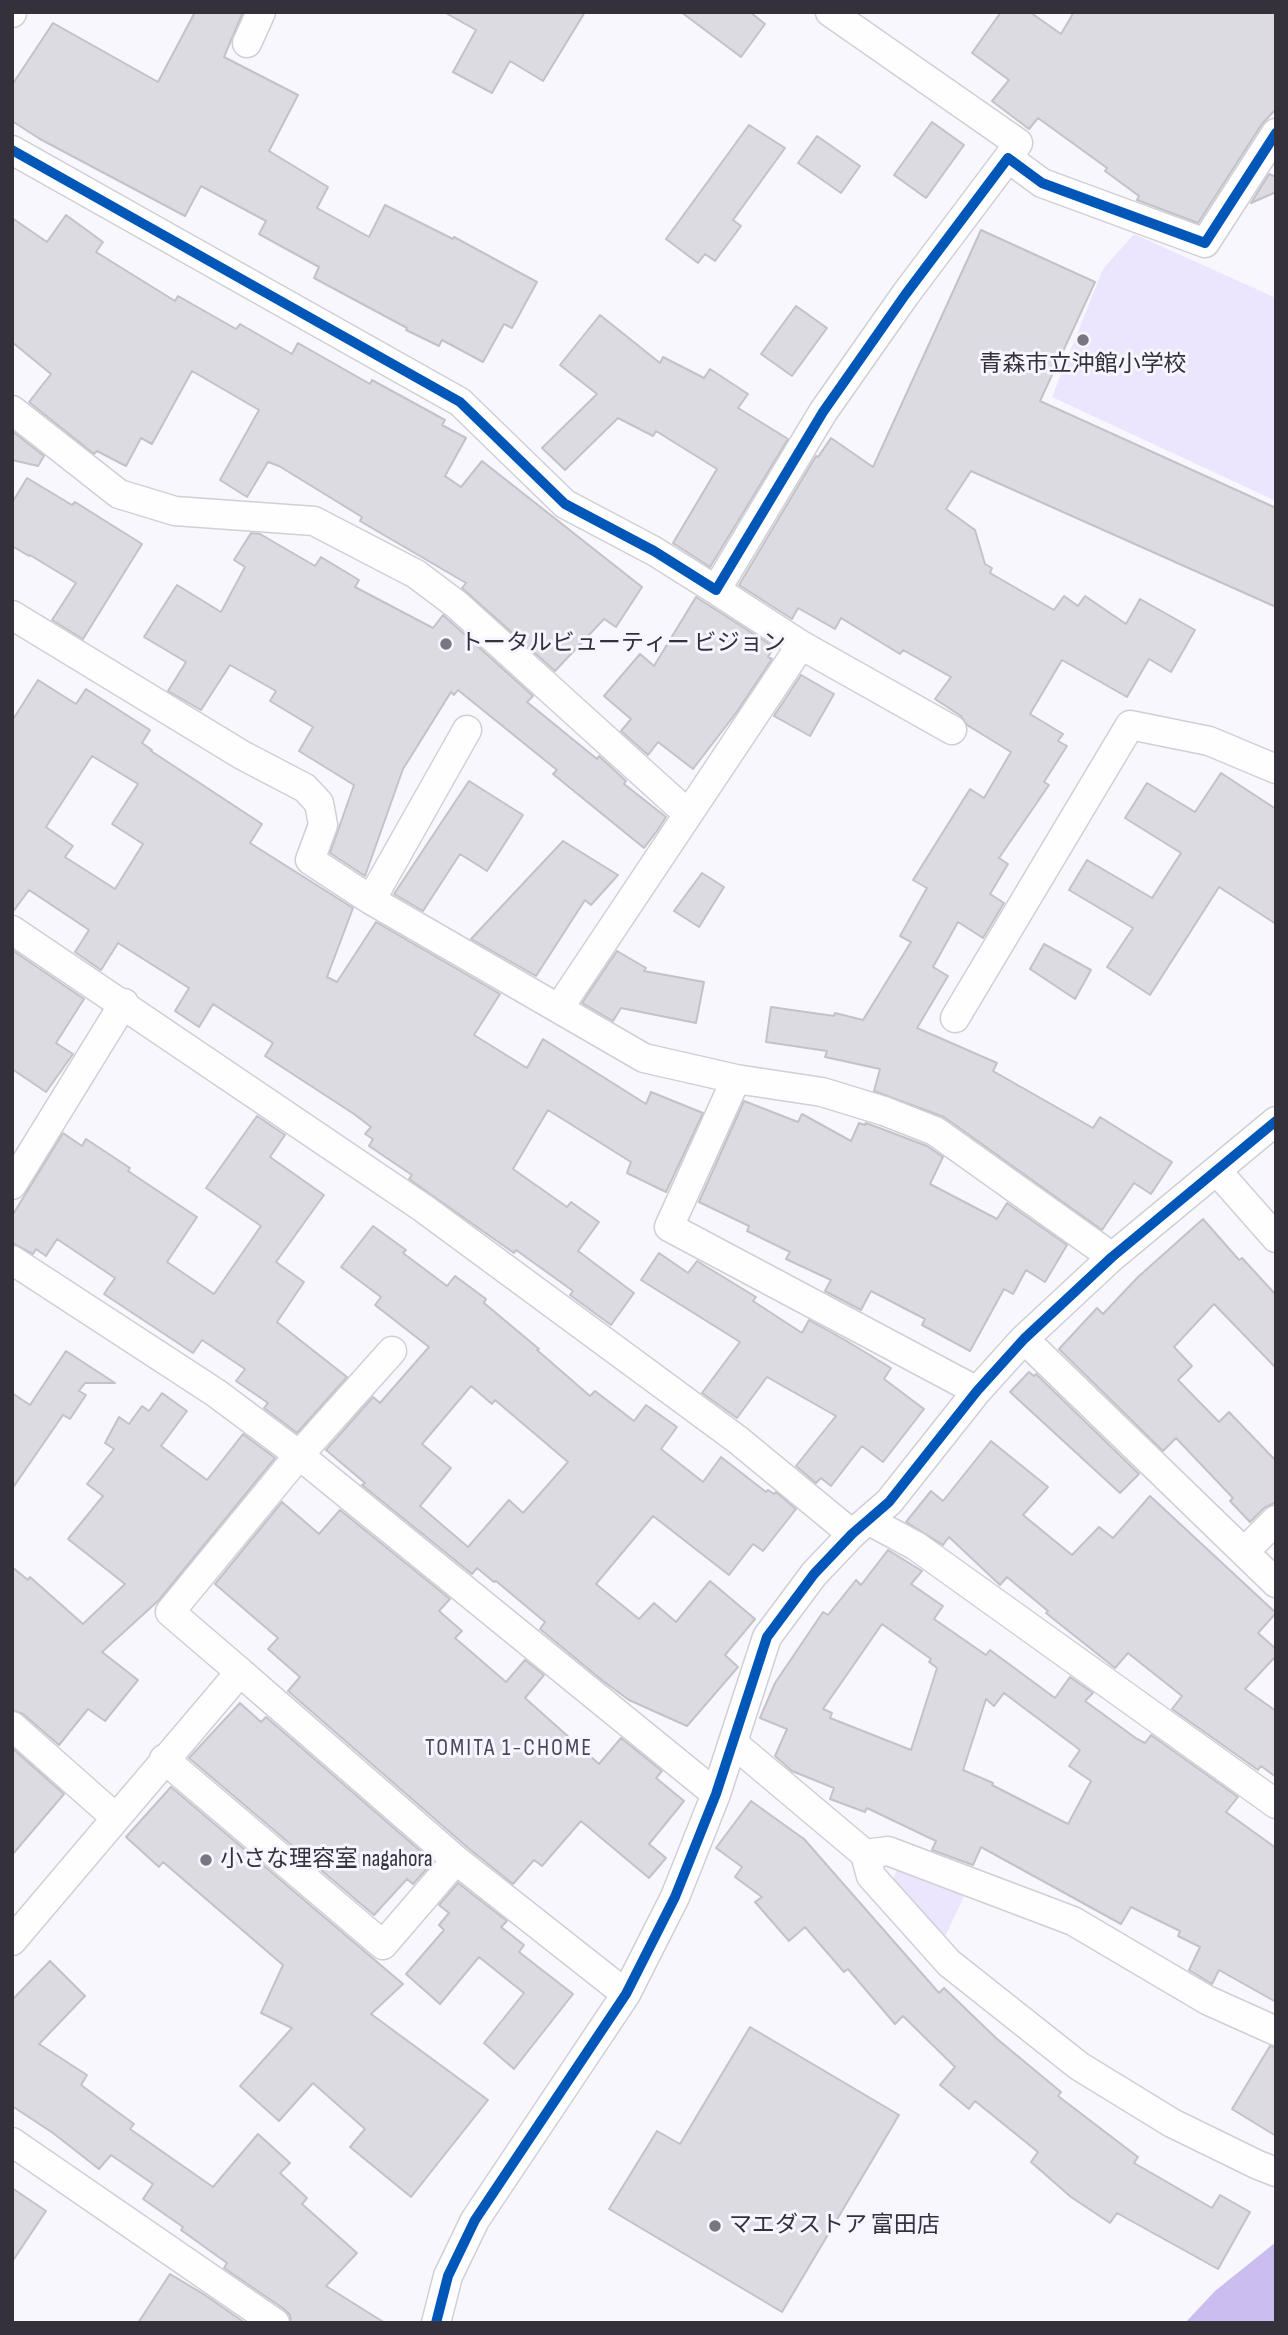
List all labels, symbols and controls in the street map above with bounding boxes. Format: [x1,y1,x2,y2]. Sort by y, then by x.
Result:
marker: 青森市立沖館小学校 [1075,332,1091,348]
place label: 青森市立沖館小学校 [980,351,1186,379]
place label: トータルビューティー ビジョン [460,630,786,658]
marker: トータルビューティー ビジョン [438,636,454,652]
district label: TOMITA 1-CHOME [427,1735,591,1763]
place label: 小さな理容室 nagahora [220,1846,433,1874]
marker: 小さな理容室 nagahora [198,1852,214,1868]
place label: マエダストア 富田店 [729,2212,940,2240]
marker: マエダストア 富田店 [707,2218,723,2234]

